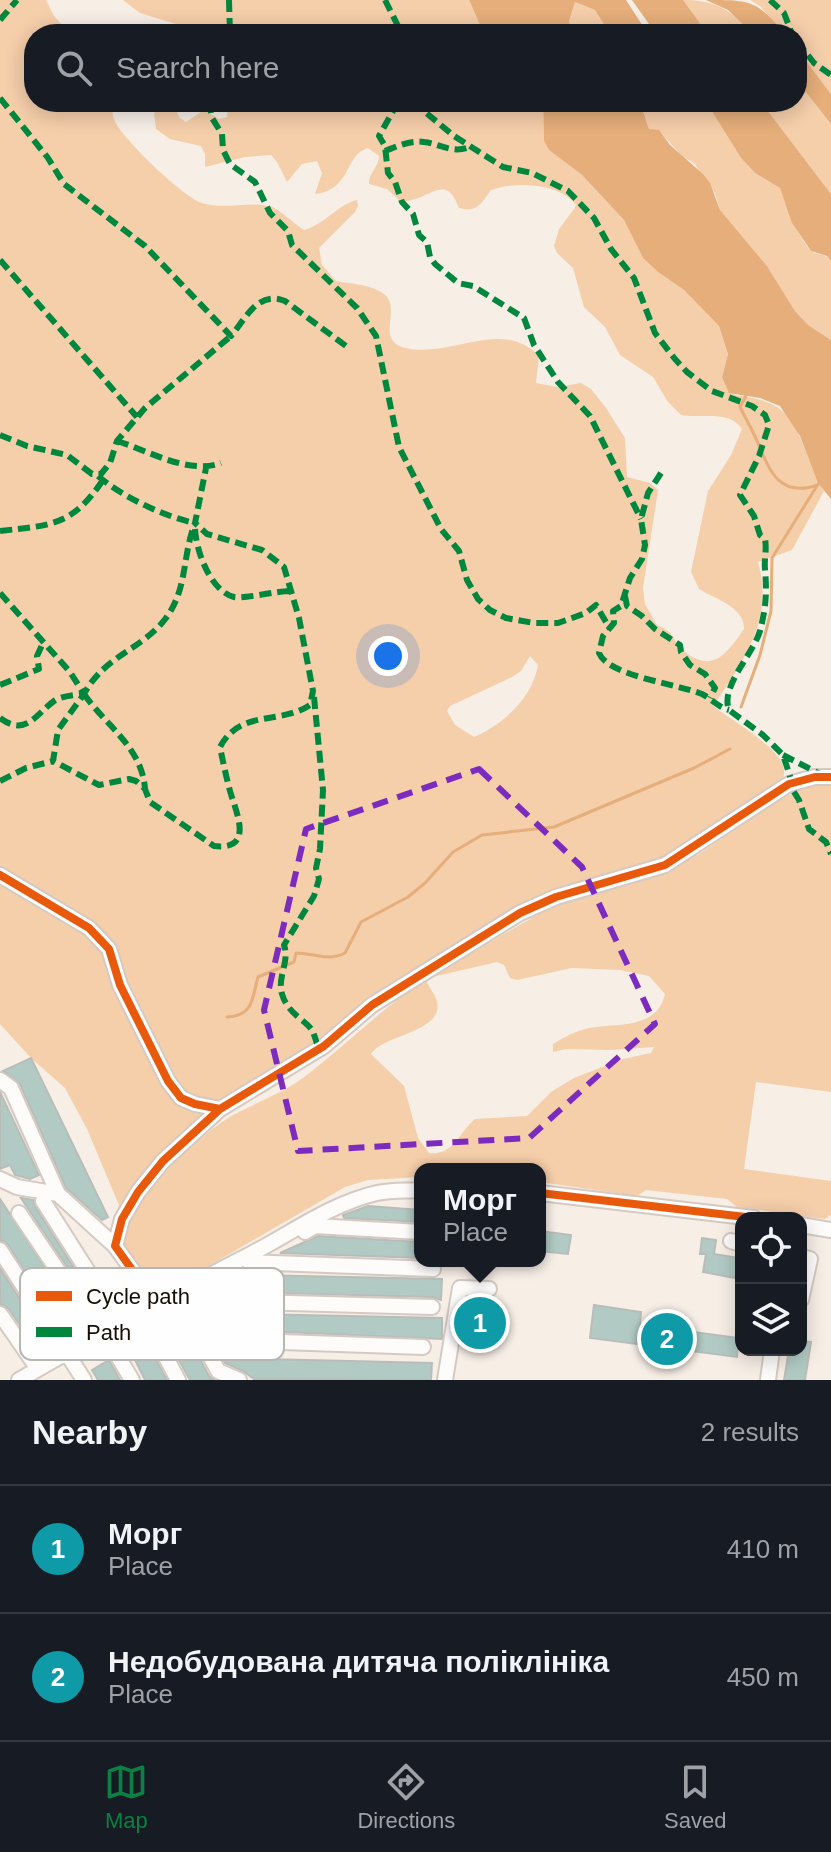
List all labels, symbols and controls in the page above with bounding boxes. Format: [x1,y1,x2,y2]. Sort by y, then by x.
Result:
search box [24,24,807,112]
icon: search [52,46,96,90]
text: Search here [116,51,279,84]
your location [368,636,408,676]
popup [414,1163,546,1267]
text: Морг [443,1183,517,1216]
map controls [735,1212,807,1356]
button: locate [735,1212,807,1284]
text: Place [443,1217,508,1247]
legend [20,1268,284,1360]
text: Cycle path [86,1284,190,1309]
button: layers [735,1284,807,1356]
pin: 1 [454,1293,506,1353]
pin: 2 [641,1309,693,1369]
text: Path [86,1320,131,1345]
text: Nearby [32,1413,147,1451]
text: 2 results [701,1417,799,1447]
text: Морг [108,1517,182,1550]
text: 1 [51,1534,65,1564]
text: 410 m [727,1534,799,1564]
text: Place [108,1551,173,1581]
text: Недобудована дитяча поліклініка [108,1645,609,1678]
text: 2 [51,1662,65,1692]
text: 450 m [727,1662,799,1692]
text: Place [108,1679,173,1709]
tab: Map [104,1760,148,1834]
tab: Directions [357,1760,455,1834]
tab: Saved [664,1760,727,1834]

